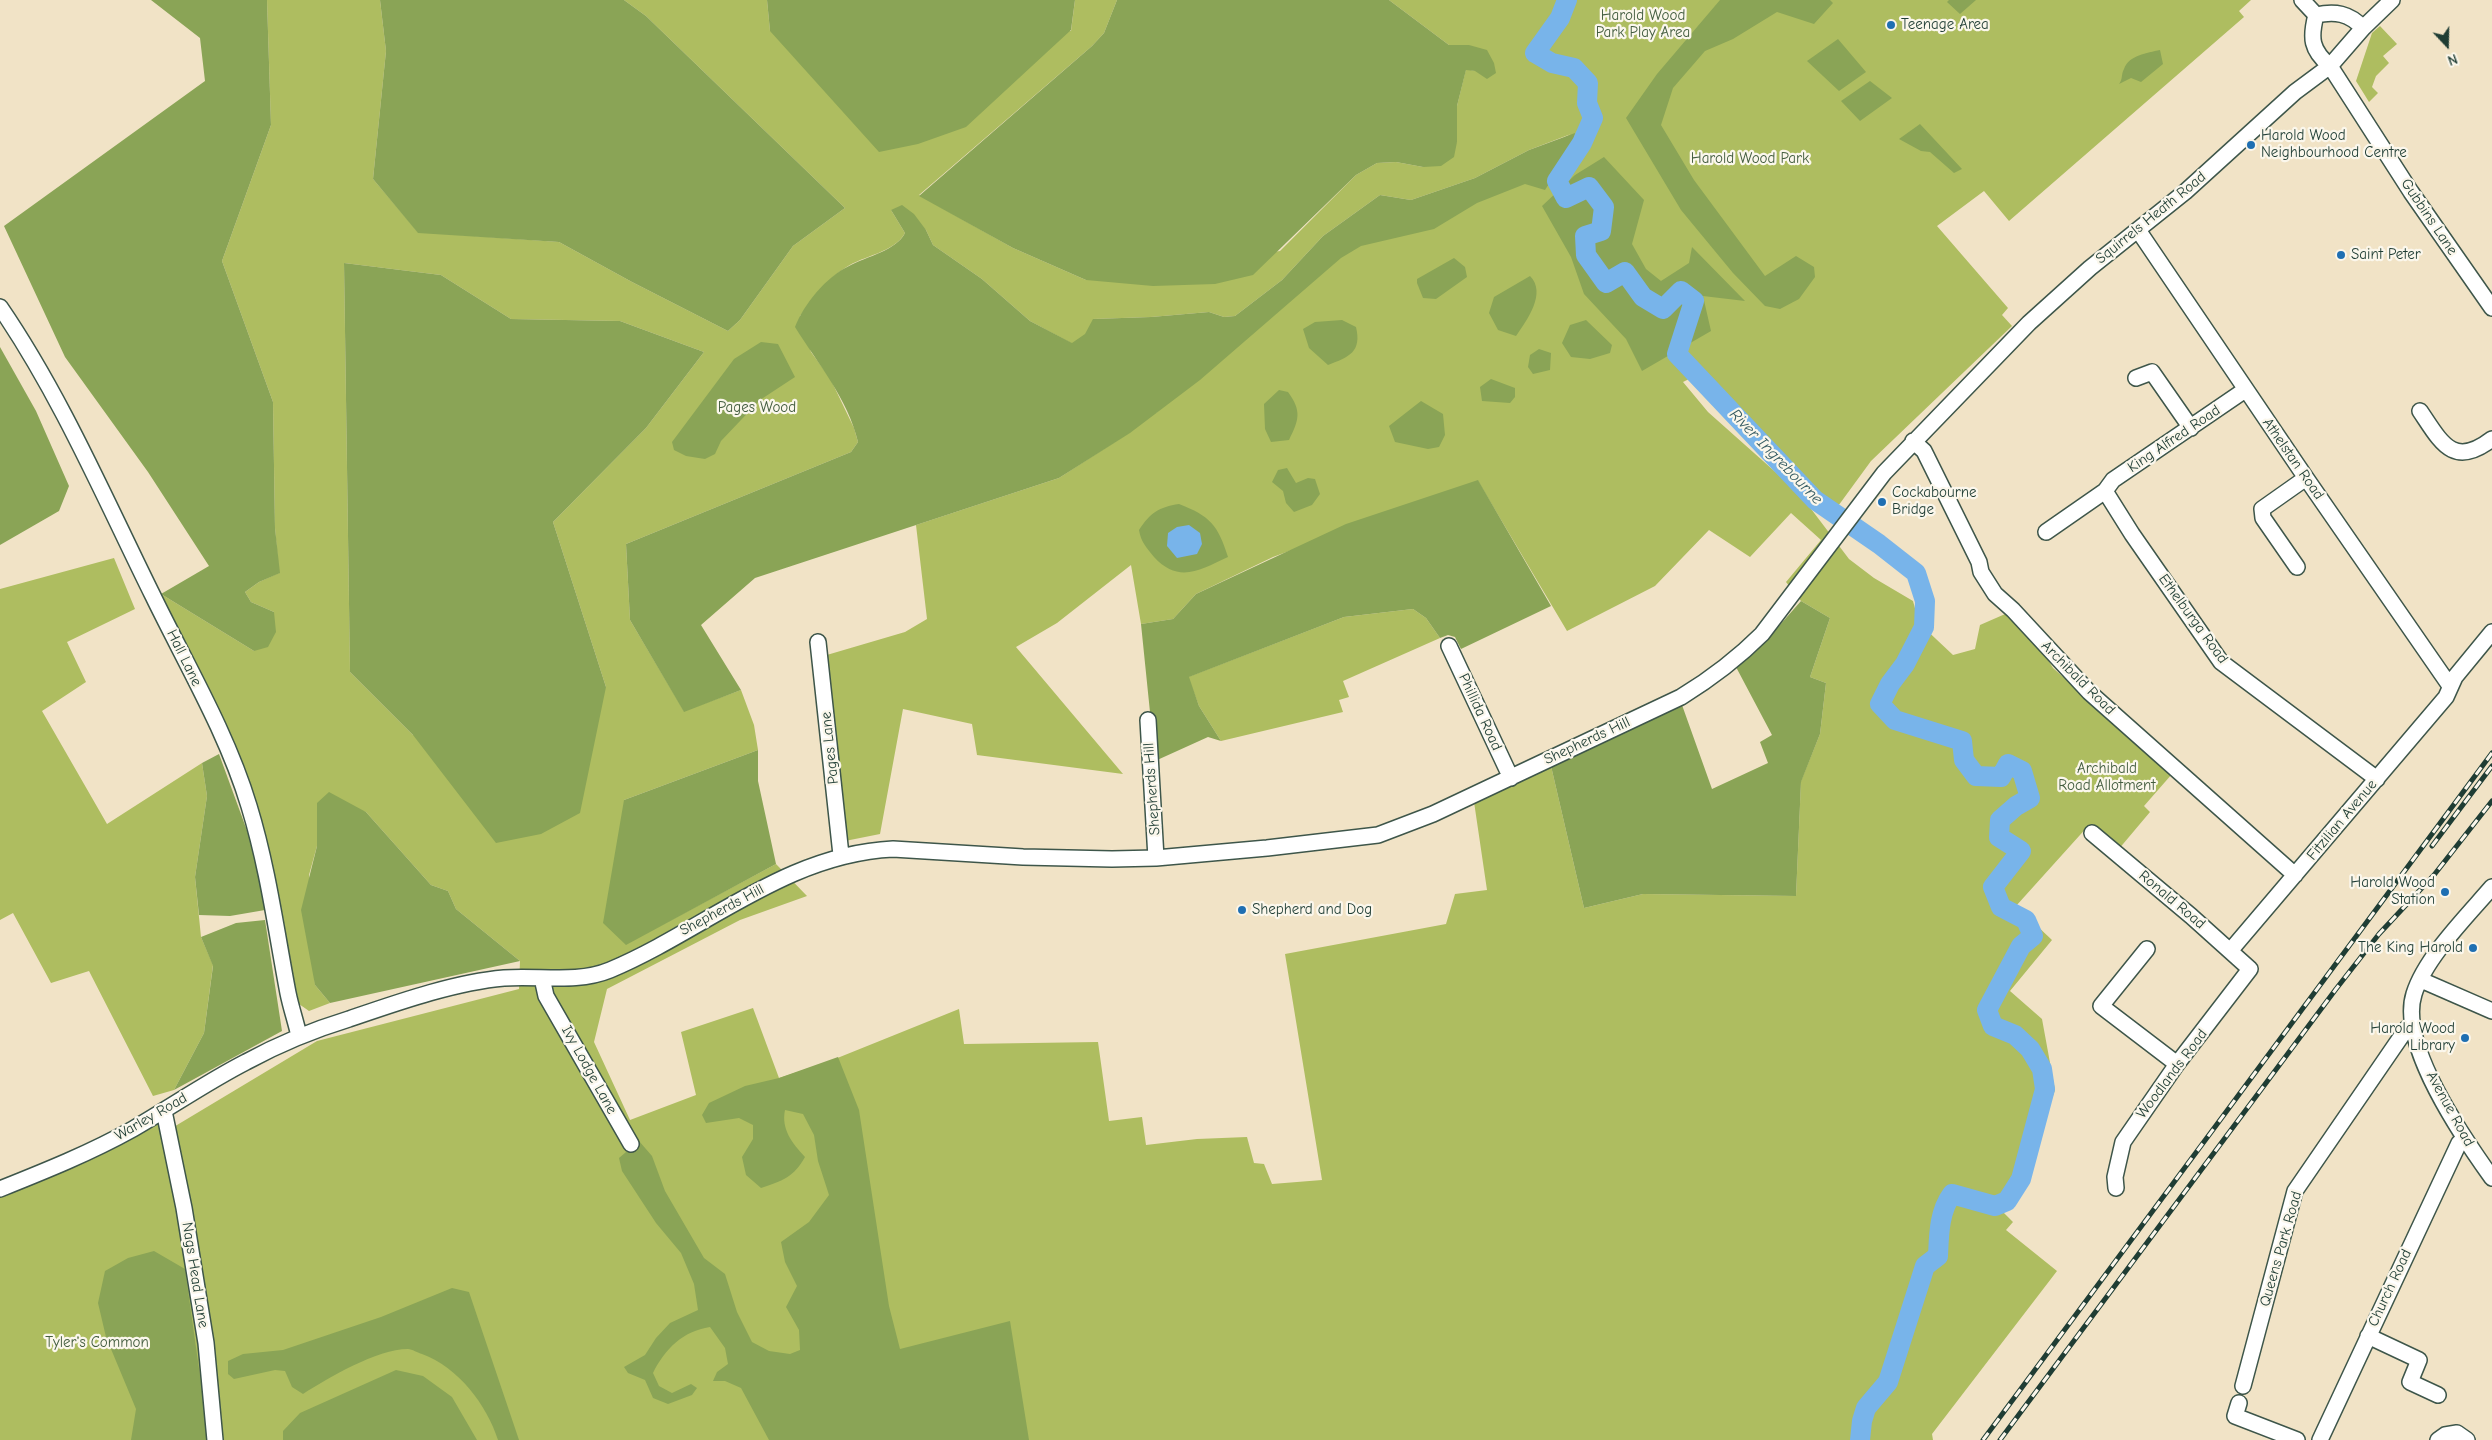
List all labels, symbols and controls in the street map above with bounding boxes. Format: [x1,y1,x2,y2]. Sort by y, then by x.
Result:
park label: Harold Wood Park Play Area [1596,7,1690,42]
place label: Teenage Area [1901,16,1989,34]
marker: Teenage Area [1885,19,1897,31]
north arrow [2422,20,2472,70]
text: N [2445,50,2460,69]
place label: Harold Wood Neighbourhood Centre [2261,127,2407,162]
marker: Harold Wood Neighbourhood Centre [2245,139,2257,151]
park label: Harold Wood Park [1691,150,1809,168]
street label: Squirrels Heath Road [2092,168,2210,268]
street label: Gubbins Lane [2397,175,2461,259]
place label: Saint Peter [2351,246,2421,264]
marker: Saint Peter [2335,249,2347,261]
park label: Pages Wood [718,399,796,417]
street label: King Alfred Road [2124,401,2224,477]
water label: River Ingrebourne [1725,405,1827,509]
street label: Athelstan Road [2258,415,2328,503]
place label: Cockabourne Bridge [1892,484,1976,519]
marker: Cockabourne Bridge [1876,496,1888,508]
street label: Ethelburga Road [2154,571,2232,667]
street label: Hall Lane [163,627,205,689]
street label: Archibald Road [2037,637,2119,719]
street label: Phillida Road [1454,671,1506,753]
street label: Pages Lane [817,711,843,785]
street label: Shepherds Hill [1541,713,1633,769]
street label: Shepherds Hill [1140,742,1164,836]
park label: Archibald Road Allotment [2058,760,2156,795]
street label: Fitzilian Avenue [2303,776,2381,864]
street label: Ronald Road [2135,867,2209,933]
place label: Harold Wood Station [2350,874,2435,909]
street label: Shepherds Hill [677,880,767,940]
marker: Harold Wood Station [2439,886,2451,898]
place label: Shepherd and Dog [1252,901,1372,919]
marker: Shepherd and Dog [1236,904,1248,916]
place label: The King Harold [2358,939,2463,957]
marker: The King Harold [2467,942,2479,954]
place label: Harold Wood Library [2370,1020,2455,1055]
street label: Ivy Lodge Lane [557,1023,621,1117]
street label: Woodlands Road [2133,1026,2211,1122]
marker: Harold Wood Library [2459,1032,2471,1044]
street label: Avenue Road [2422,1068,2478,1150]
street label: Warley Road [112,1089,190,1145]
street label: Queens Park Road [2256,1189,2306,1309]
street label: Nags Head Lane [178,1221,212,1329]
street label: Church Road [2364,1247,2416,1329]
park label: Tyler's Common [45,1334,149,1352]

